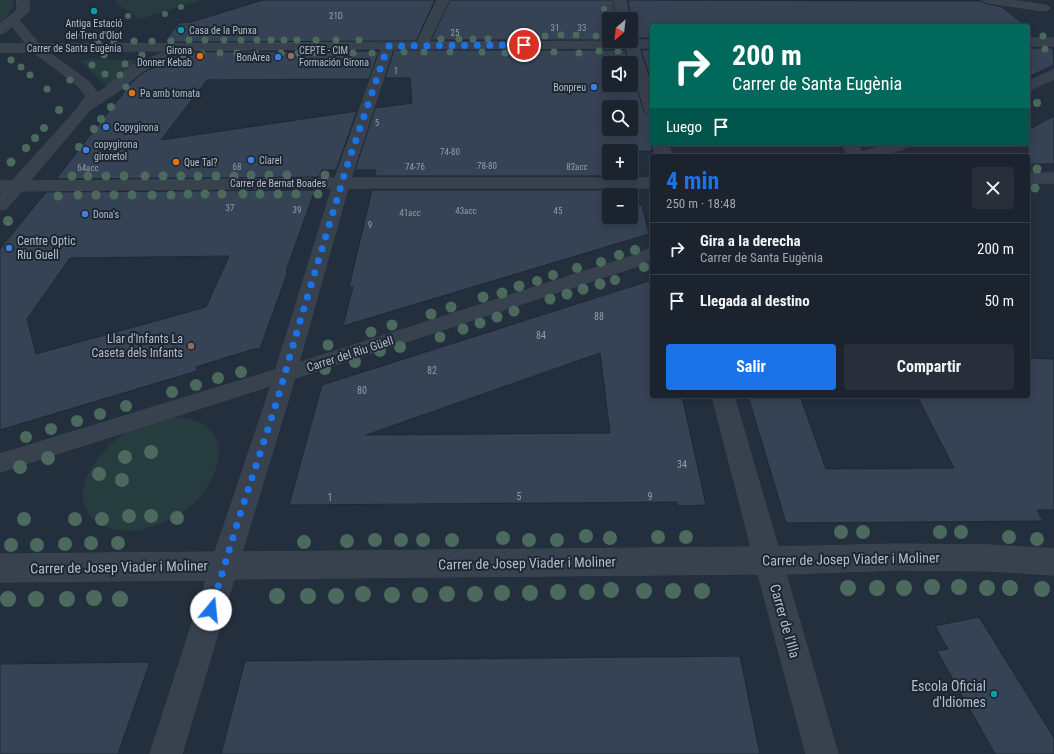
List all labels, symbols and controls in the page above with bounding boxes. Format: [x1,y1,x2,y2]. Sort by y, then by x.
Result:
marker: Antiga Estació del Tren d'Olot [89,6,99,16]
house number: 21D [329,11,343,21]
north arrow [602,12,638,48]
map controls [602,12,638,224]
place label: Antiga Estació del Tren d'Olot [65,18,123,41]
house number: 31 [551,23,559,33]
house number: 33 [578,23,586,33]
marker: Casa de la Punxa [176,25,186,35]
place label: Casa de la Punxa [189,25,257,36]
house number: 25 [451,28,460,38]
pin [507,28,541,62]
icon: arrive [513,34,535,56]
text: 200 m [732,39,802,72]
icon: right [666,40,718,92]
street label: Carrer de Santa Eugènia [27,43,121,54]
place label: Girona Donner Kebab [137,45,192,68]
place label: CEPTE - CIM Formación Girona [299,45,369,68]
marker: Girona Donner Kebab [195,51,205,61]
place label: BonÀrea [236,51,270,63]
marker: CEPTE - CIM Formación Girona [286,51,296,61]
marker: BonÀrea [273,52,283,62]
button: sound [602,56,638,92]
house number: 1 [394,66,398,76]
text: Carrer de Santa Eugènia [732,73,902,94]
place label: Bonpreu [553,82,586,93]
marker: Bonpreu [589,82,599,92]
marker: Pa amb tomata [127,88,137,98]
place label: Pa amb tomata [140,88,200,99]
button: search [602,100,638,136]
icon: arrive [710,116,732,138]
house number: 5 [375,118,380,128]
text: Luego [666,118,702,136]
marker: Copygirona [101,122,111,132]
place label: Copygirona [114,122,159,133]
place label: copygirona giroretol [94,139,138,162]
button: + [602,144,638,180]
marker: copygirona giroretol [81,145,91,155]
house number: 74-80 [440,147,460,157]
marker: Clarel [246,155,256,165]
place label: Clarel [259,155,282,166]
marker: Que Tal? [171,157,181,167]
place label: Que Tal? [184,157,218,168]
house number: 78-80 [477,161,497,171]
house number: 68 [233,162,241,172]
house number: 74-76 [405,162,425,172]
house number: 82acc [566,162,588,172]
house number: 64acc [77,163,99,173]
text: 4 min [666,167,719,195]
button: close [972,167,1014,209]
street label: Carrer de Bernat Boades [230,178,326,189]
button: − [602,188,638,224]
text: 250 m · 18:48 [666,196,736,211]
house number: 37 [226,203,235,213]
house number: 39 [293,205,301,215]
house number: 43acc [455,206,477,216]
house number: 45 [554,206,563,216]
house number: 41acc [399,208,421,218]
marker: Dona's [80,209,90,219]
place label: Dona's [93,209,119,220]
house number: 9 [368,220,372,230]
text: Gira a la derecha [700,232,801,250]
place label: Centre Optic Riu Guell [17,234,76,262]
icon: right [666,238,688,260]
text: 200 m [977,240,1014,258]
marker: Centre Optic Riu Guell [4,243,14,253]
text: Carrer de Santa Eugènia [700,250,823,265]
icon: arrive [666,290,688,312]
text: Llegada al destino [700,292,810,310]
text: 50 m [984,292,1014,310]
house number: 88 [594,311,604,322]
house number: 84 [536,330,546,341]
place label: Llar d'Infants La Caseta dels Infants [92,332,183,360]
street label: Carrer del Riu Güell [305,333,395,375]
marker: Llar d'Infants La Caseta dels Infants [186,341,196,351]
button: Salir [666,344,836,390]
button: Compartir [844,344,1014,390]
house number: 82 [427,365,437,376]
house number: 80 [357,385,367,396]
house number: 34 [677,459,687,470]
house number: 5 [517,491,522,502]
house number: 9 [648,491,653,502]
house number: 1 [328,492,332,503]
street label: Carrer de Josep Viader i Moliner [762,549,940,569]
street label: Carrer de Josep Viader i Moliner [438,553,616,573]
street label: Carrer de Josep Viader i Moliner [30,557,208,577]
street label: Carrer de l'Illa [767,582,803,660]
position arrow [190,589,232,631]
place label: Escola Oficial d'Idiomes [911,678,986,710]
marker: Escola Oficial d'Idiomes [989,689,999,699]

